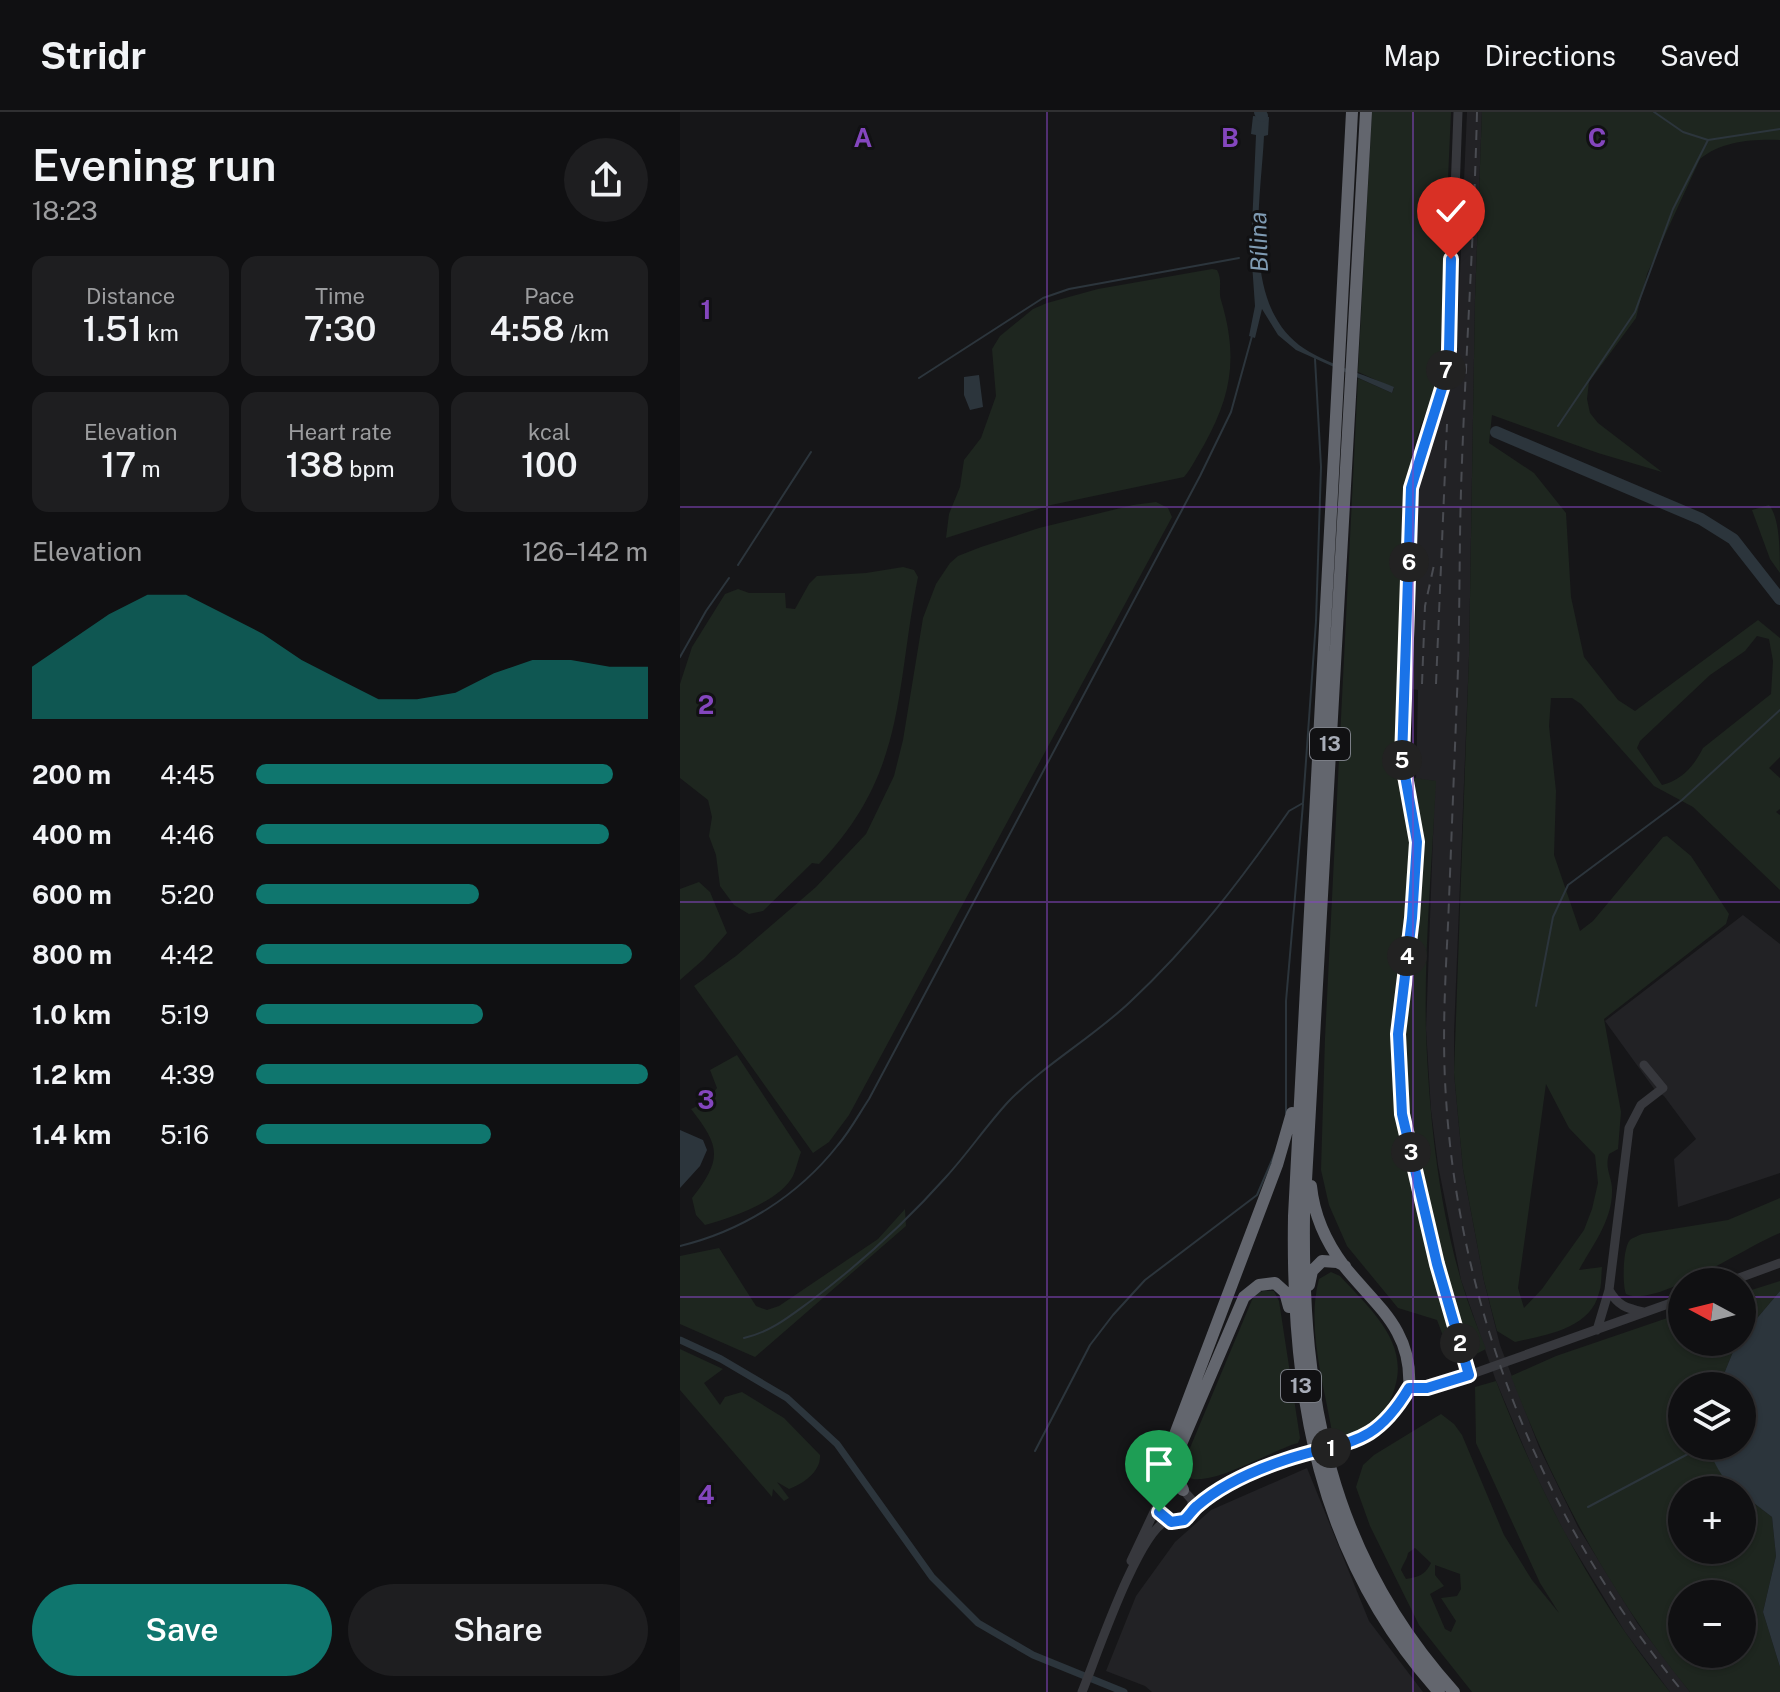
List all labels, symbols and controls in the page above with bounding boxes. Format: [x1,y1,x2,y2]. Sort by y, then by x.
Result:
text: Stridr [40,33,146,78]
text: Map [1384,39,1440,72]
text: Directions [1484,39,1616,72]
text: Saved [1660,39,1740,72]
text: A [854,122,873,153]
text: B [1221,122,1239,153]
text: C [1588,122,1606,153]
button: share [564,138,648,222]
text: Evening run [32,139,277,191]
pin [1417,177,1485,259]
icon: check [1429,189,1473,233]
text: 18:23 [32,195,98,226]
water label: Bílina [1243,211,1273,273]
text: Distance [86,283,175,309]
text: Time [315,283,365,309]
text: Pace [524,283,574,309]
text: 1 [700,294,712,325]
text: 1.51 [83,309,142,349]
text: 7:30 [304,309,376,349]
text: 4:58 [489,309,565,349]
text: km [142,320,179,346]
text: /km [565,320,609,346]
pin: 7 [1426,350,1466,390]
text: 7 [1439,357,1453,383]
text: Elevation [84,419,177,445]
text: Heart rate [288,419,392,445]
text: kcal [528,419,571,445]
text: 17 [101,445,136,485]
text: 138 [285,445,344,485]
text: 100 [521,445,578,485]
text: m [136,456,160,482]
text: bpm [344,456,395,482]
text: Elevation [32,536,142,567]
text: 126–142 m [522,536,648,567]
pin: 6 [1389,542,1429,582]
text: 6 [1402,549,1416,575]
text: 2 [698,689,714,720]
road number: 13 [1310,728,1350,760]
pin: 5 [1382,740,1422,780]
text: 5 [1395,747,1409,773]
text: 200 m [32,759,111,790]
text: 4:45 [160,759,215,790]
text: 400 m [32,819,112,850]
text: 4:46 [160,819,215,850]
text: 600 m [32,879,112,910]
text: 5:20 [160,879,214,910]
pin: 4 [1387,936,1427,976]
text: 800 m [32,939,112,970]
text: 4:42 [160,939,214,970]
text: 4 [1400,943,1414,969]
text: 1.0 km [32,999,111,1030]
text: 5:19 [160,999,209,1030]
text: 1.2 km [32,1059,111,1090]
text: 4:39 [160,1059,215,1090]
text: 3 [697,1084,715,1115]
text: 1.4 km [32,1119,111,1150]
text: 5:16 [160,1119,209,1150]
pin: 3 [1391,1132,1431,1172]
text: 3 [1404,1139,1418,1165]
north arrow [1668,1268,1756,1356]
map controls [1668,1268,1756,1668]
pin: 2 [1440,1323,1480,1363]
text: 2 [1453,1330,1467,1356]
road number: 13 [1281,1370,1321,1402]
button: layers [1668,1372,1756,1460]
pin: 1 [1311,1428,1351,1468]
pin [1125,1430,1193,1512]
text: 1 [1326,1435,1336,1461]
icon: arrive [1137,1442,1181,1486]
button: + [1668,1476,1756,1564]
text: 4 [697,1479,715,1510]
button: − [1668,1580,1756,1668]
button: Save [32,1584,332,1676]
button: Share [348,1584,648,1676]

